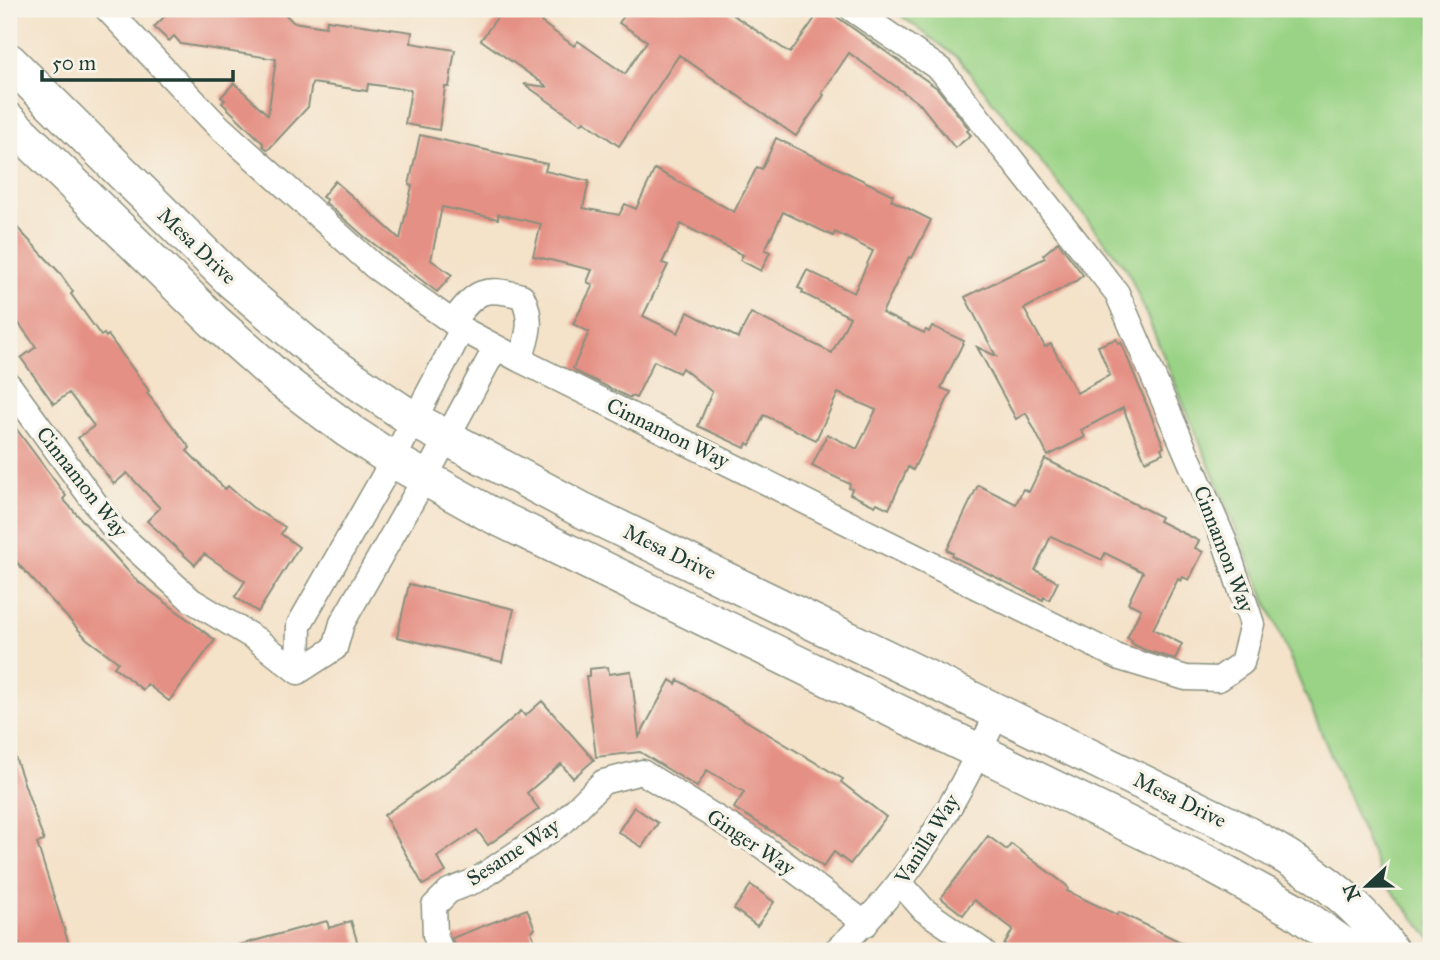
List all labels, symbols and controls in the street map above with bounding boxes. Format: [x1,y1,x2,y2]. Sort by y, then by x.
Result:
scale bar [42,38,233,82]
text: 50 m [52,50,97,76]
street label: Mesa Drive [152,202,242,290]
street label: Cinnamon Way [602,392,735,474]
street label: Cinnamon Way [31,421,134,543]
street label: Cinnamon Way [1188,482,1260,617]
street label: Mesa Drive [619,518,721,586]
street label: Mesa Drive [1129,766,1231,834]
street label: Vanilla Way [889,788,965,890]
street label: Ginger Way [702,803,801,882]
street label: Sesame Way [462,812,565,892]
north arrow [1332,852,1402,922]
text: N [1338,880,1365,904]

